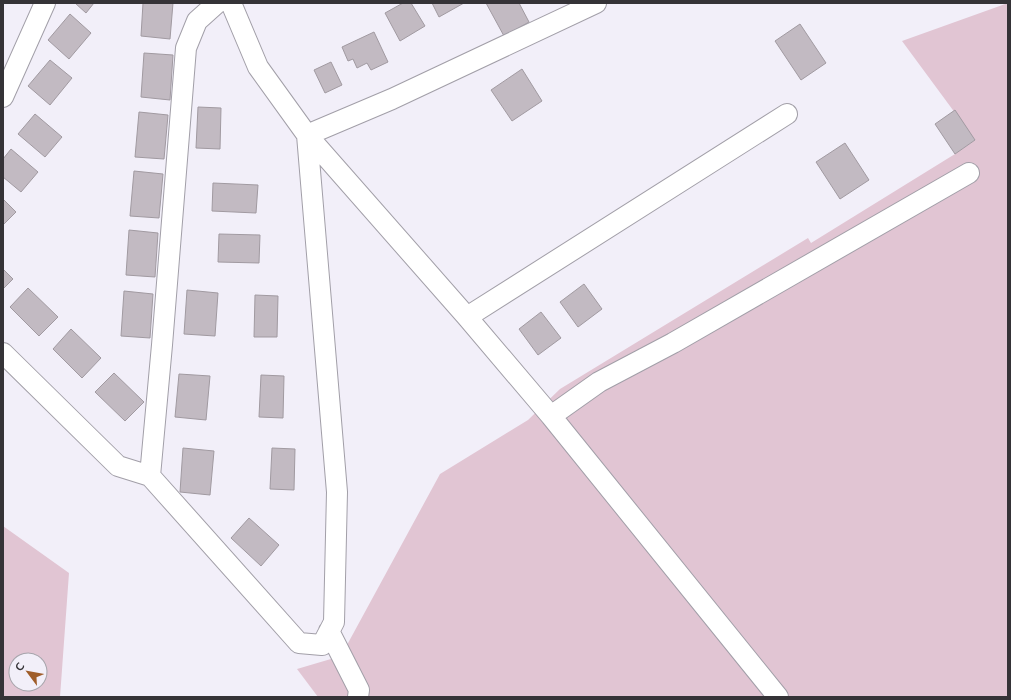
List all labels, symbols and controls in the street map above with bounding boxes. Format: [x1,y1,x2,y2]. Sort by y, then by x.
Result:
north arrow [8,652,48,692]
text: С [12,659,28,674]

